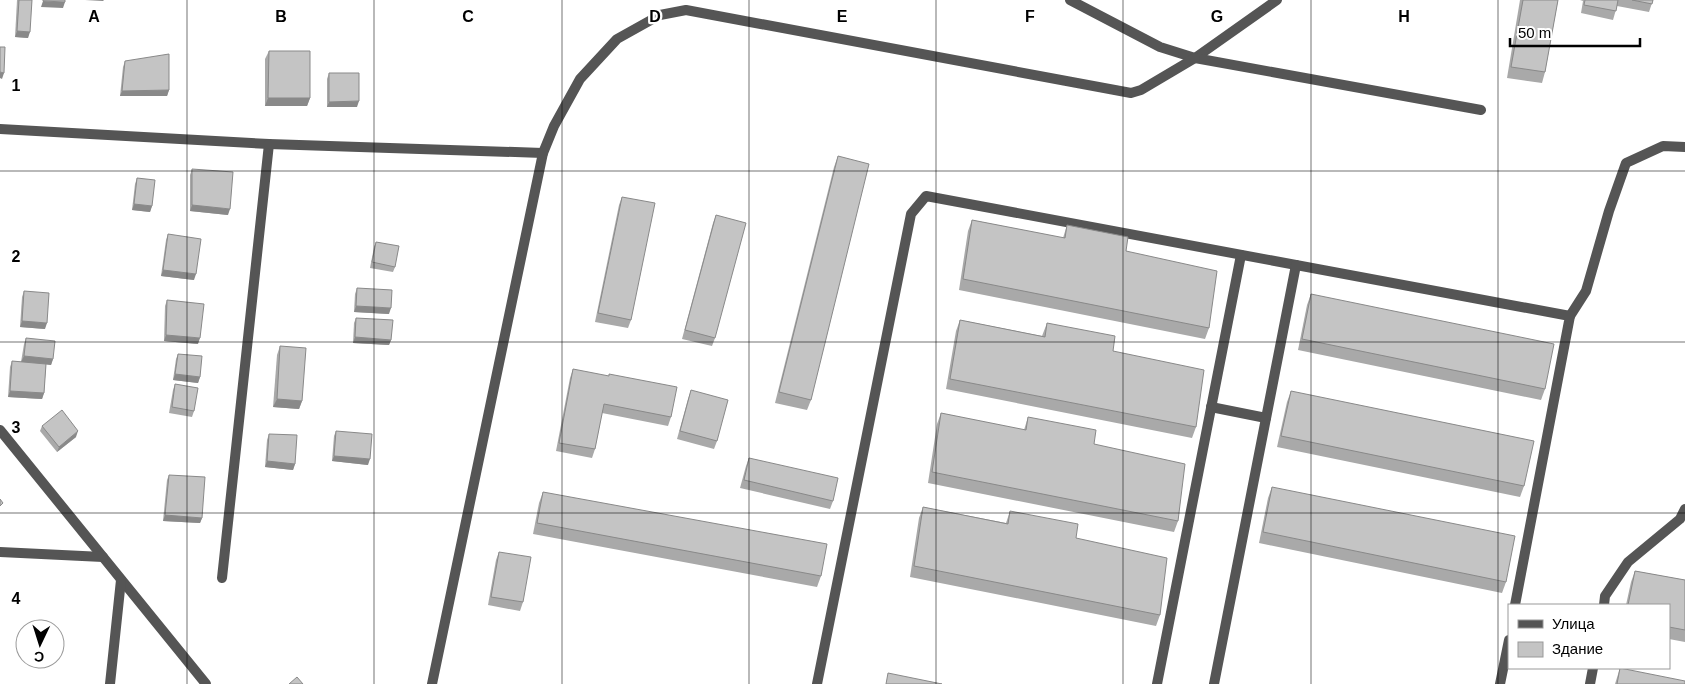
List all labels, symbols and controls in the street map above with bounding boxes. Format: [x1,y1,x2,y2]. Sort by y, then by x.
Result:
text: A [88,8,100,25]
text: B [275,8,287,25]
text: C [462,8,474,25]
text: D [649,8,661,25]
text: E [837,8,848,25]
text: F [1025,8,1035,25]
text: G [1211,8,1223,25]
text: H [1398,8,1410,25]
scale bar [1510,15,1640,47]
text: 50 m [1518,24,1551,41]
text: 1 [12,77,21,94]
text: 2 [12,248,21,265]
text: 3 [12,419,21,436]
text: 4 [12,590,21,607]
legend [1508,604,1670,669]
text: Улица [1552,615,1595,632]
north arrow [15,619,65,669]
text: Здание [1552,640,1603,657]
text: С [33,649,45,665]

